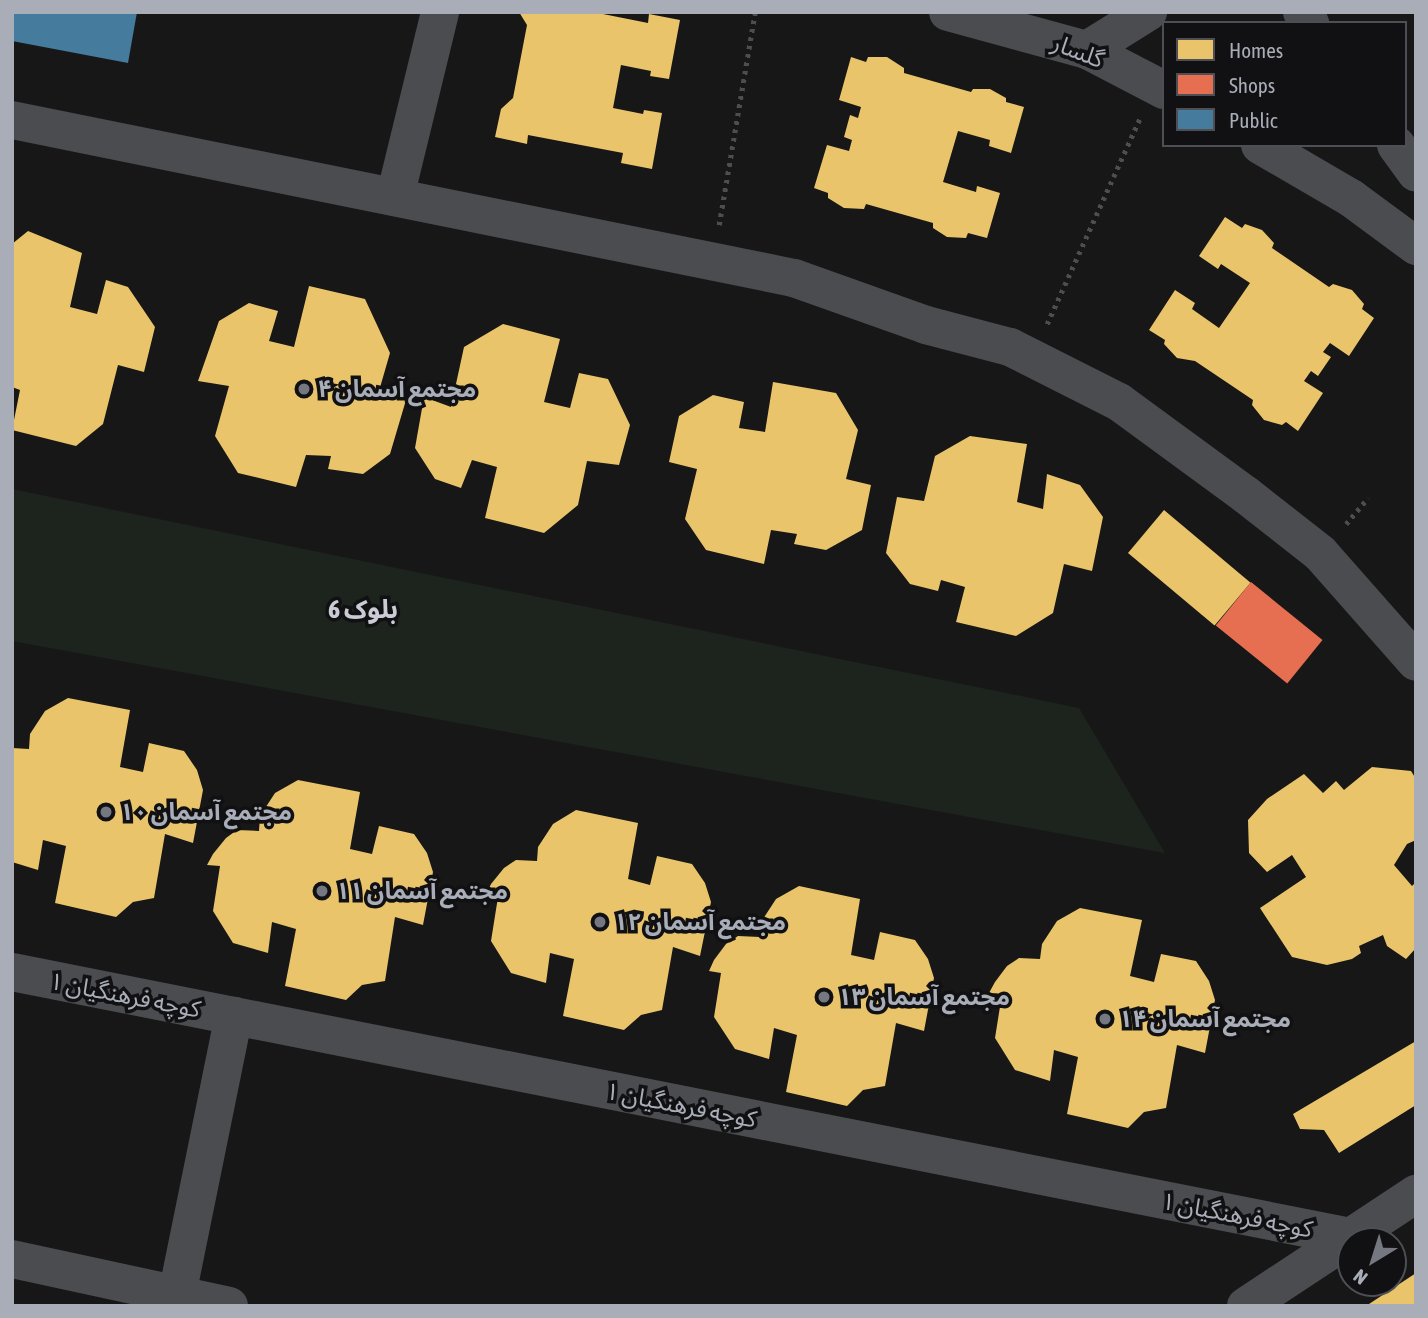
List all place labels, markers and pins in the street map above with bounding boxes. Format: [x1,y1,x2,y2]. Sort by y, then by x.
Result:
place label: مجتمع آسمان ۴ [318,375,476,403]
marker: مجتمع آسمان ۴ [296,381,312,397]
place label: مجتمع آسمان ۱۰ [120,798,292,826]
marker: مجتمع آسمان ۱۰ [98,804,114,820]
place label: مجتمع آسمان ۱۱ [336,877,508,905]
marker: مجتمع آسمان ۱۱ [314,883,330,899]
place label: مجتمع آسمان ۱۲ [614,908,786,936]
marker: مجتمع آسمان ۱۲ [592,914,608,930]
place label: مجتمع آسمان ۱۳ [838,983,1010,1011]
marker: مجتمع آسمان ۱۳ [816,989,832,1005]
place label: مجتمع آسمان ۱۴ [1119,1005,1291,1033]
marker: مجتمع آسمان ۱۴ [1097,1011,1113,1027]

